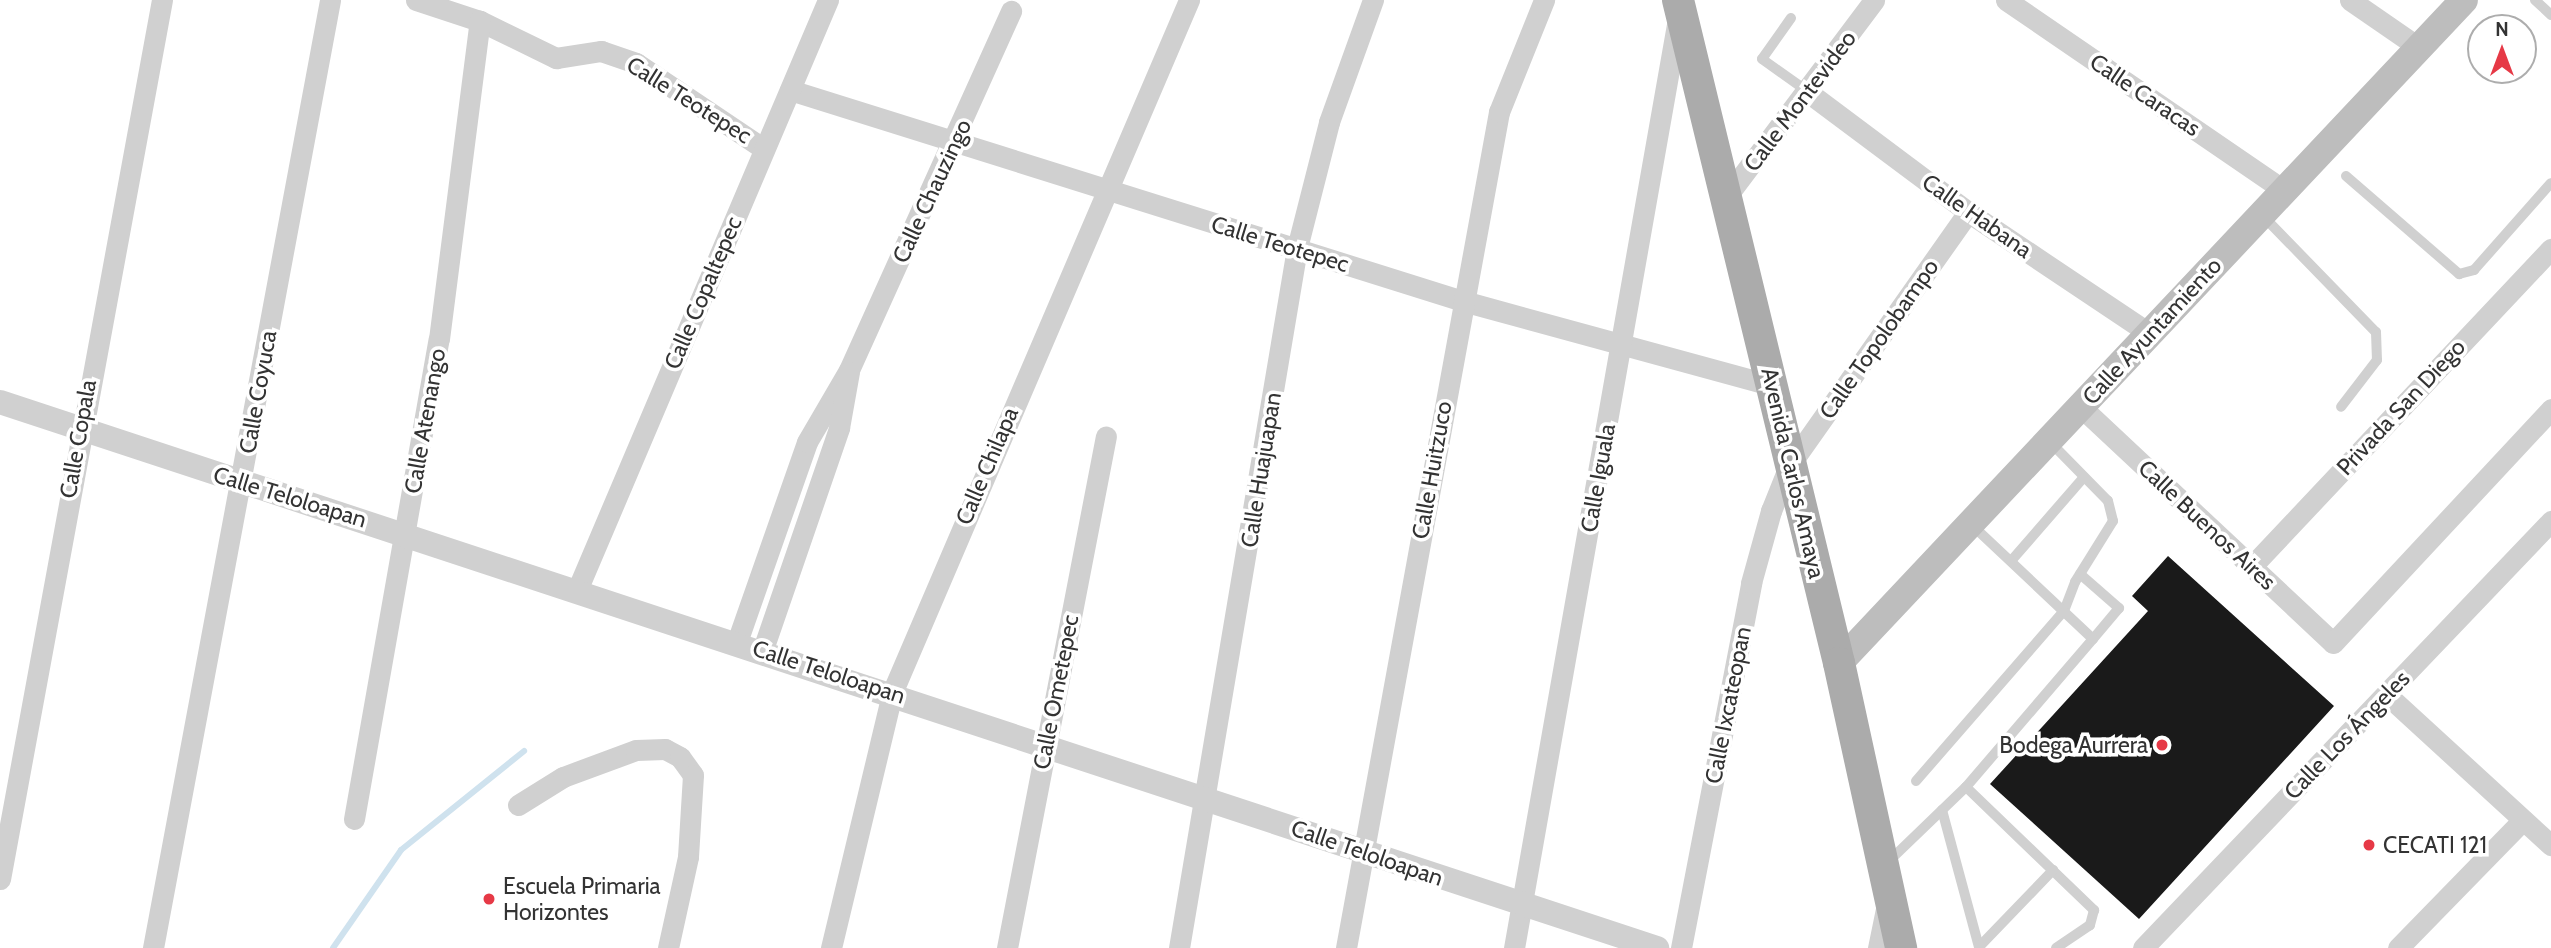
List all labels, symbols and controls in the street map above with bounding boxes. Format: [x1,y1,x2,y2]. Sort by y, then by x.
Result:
north arrow [2467,14,2537,84]
text: N [2495,18,2509,41]
street label: Calle Montevideo [1738,25,1862,177]
street label: Calle Caracas [2085,48,2205,142]
street label: Calle Teotepec [621,51,757,149]
street label: Calle Chauzingo [887,115,977,267]
street label: Calle Habana [1917,168,2037,264]
street label: Calle Teotepec [1208,210,1352,278]
street label: Calle Copaltepec [658,213,748,373]
street label: Calle Ayuntamiento [2077,252,2227,410]
street label: Calle Topolobampo [1814,254,1944,424]
street label: Calle Coyuca [234,328,282,456]
street label: Privada San Diego [2331,333,2471,481]
street label: Calle Atenango [399,346,451,496]
street label: Avenida Carlos Amaya [1755,365,1831,581]
street label: Calle Copala [54,378,102,500]
street label: Calle Huajuapan [1235,390,1287,550]
street label: Calle Huitzuco [1406,399,1458,541]
street label: Calle Chilapa [950,403,1024,529]
street label: Calle Iguala [1575,422,1621,534]
street label: Calle Buenos Aires [2133,454,2281,596]
street label: Calle Teloloapan [210,461,370,533]
street label: Calle Ometepec [1027,612,1085,772]
street label: Calle Ixcateopan [1699,624,1757,786]
street label: Calle Teloloapan [749,634,909,710]
street label: Calle Los Ángeles [2279,665,2415,805]
place label: Bodega Aurrera [1999,731,2148,759]
marker: Bodega Aurrera [2154,737,2170,753]
street label: Calle Teloloapan [1287,814,1447,892]
place label: CECATI 121 [2383,831,2487,859]
marker: CECATI 121 [2361,837,2377,853]
place label: Escuela Primaria Horizontes [503,872,661,926]
marker: Escuela Primaria Horizontes [481,891,497,907]

